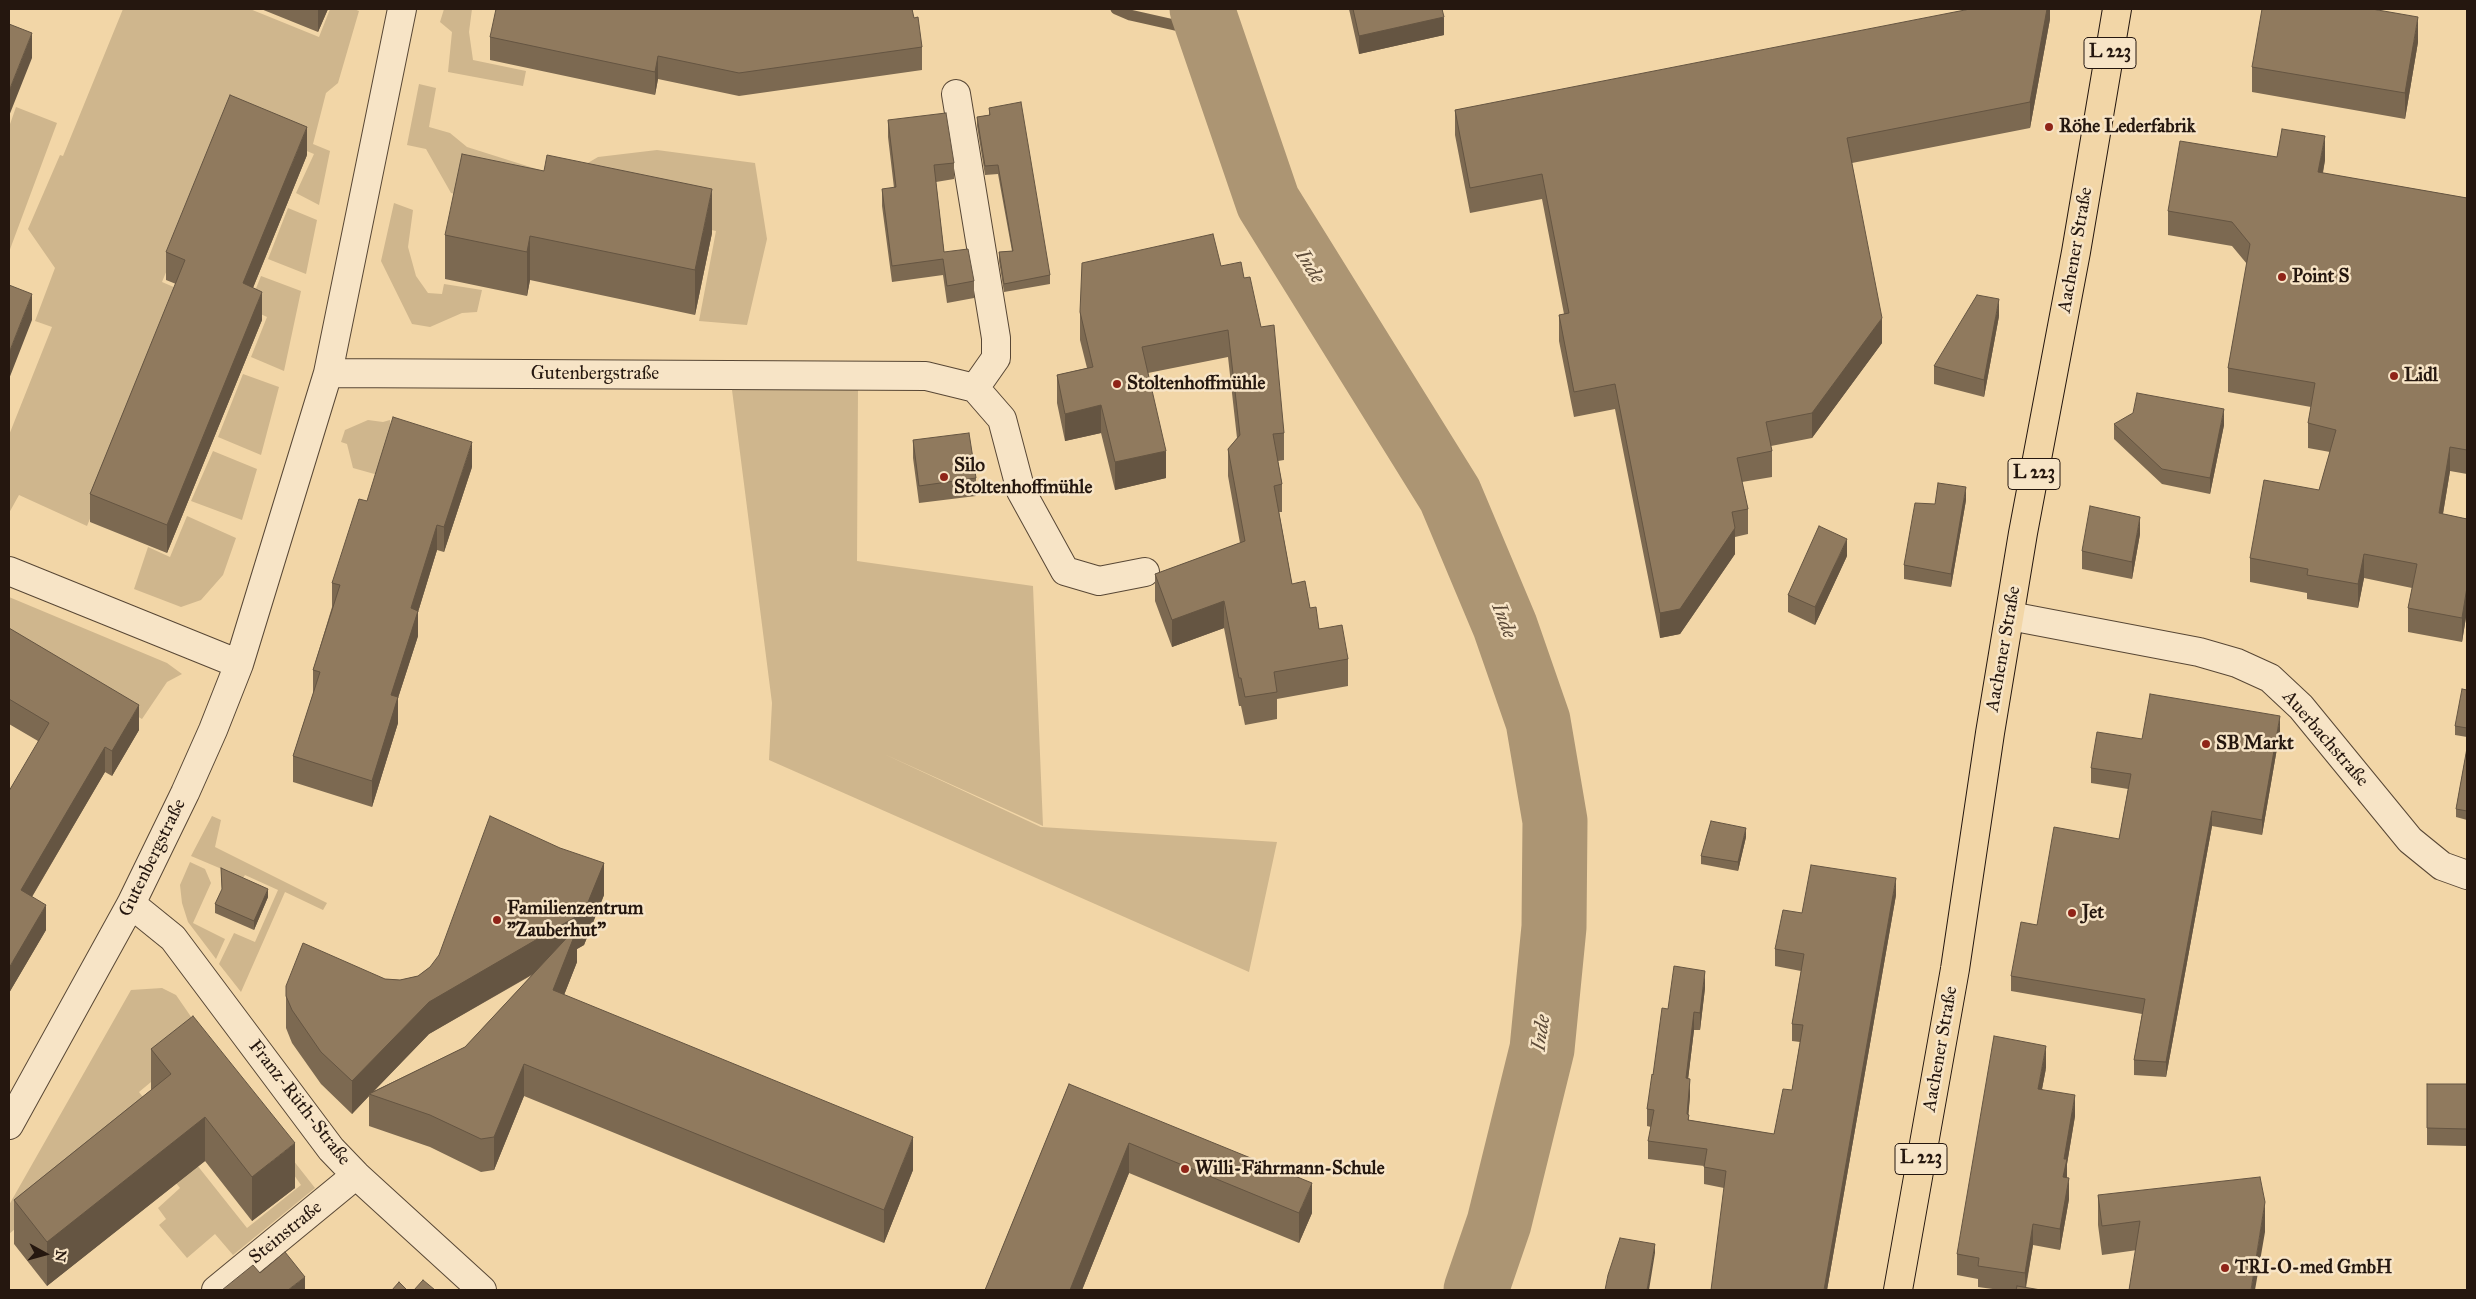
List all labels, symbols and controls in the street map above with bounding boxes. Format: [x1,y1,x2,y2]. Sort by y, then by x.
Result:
road number: L 223 [2084,38,2136,68]
place label: Röhe Lederfabrik [2059,116,2196,138]
marker: Röhe Lederfabrik [2043,121,2055,133]
street label: Aachener Straße [2054,185,2098,315]
water label: Inde [1289,245,1329,289]
place label: Point S [2292,266,2349,288]
marker: Point S [2276,271,2288,283]
street label: Gutenbergstraße [531,363,659,385]
place label: Lidl [2404,365,2438,387]
marker: Lidl [2388,370,2400,382]
place label: Stoltenhoffmühle [1127,373,1265,395]
marker: Stoltenhoffmühle [1111,378,1123,390]
place label: Silo Stoltenhoffmühle [954,455,1092,499]
road number: L 223 [2008,458,2060,489]
marker: Silo Stoltenhoffmühle [938,471,950,483]
street label: Aachener Straße [1982,584,2026,714]
water label: Inde [1485,600,1521,642]
street label: Auerbachstraße [2277,686,2373,792]
place label: SB Markt [2216,733,2294,755]
marker: SB Markt [2200,738,2212,750]
street label: Gutenbergstraße [115,795,191,921]
place label: Familienzentrum "Zauberhut" [507,898,644,942]
place label: Jet [2082,902,2104,924]
marker: Jet [2066,907,2078,919]
marker: Familienzentrum "Zauberhut" [491,914,503,926]
street label: Aachener Straße [1919,984,1963,1114]
water label: Inde [1528,1014,1556,1052]
street label: Franz-Rüth-Straße [243,1036,355,1170]
road number: L 223 [1895,1144,1947,1174]
place label: Willi-Fährmann-Schule [1195,1158,1385,1180]
marker: Willi-Fährmann-Schule [1179,1163,1191,1175]
street label: Steinstraße [245,1197,327,1269]
north arrow [20,1229,70,1279]
text: N [51,1249,70,1263]
place label: TRI-O-med GmbH [2235,1257,2392,1279]
marker: TRI-O-med GmbH [2219,1262,2231,1274]

